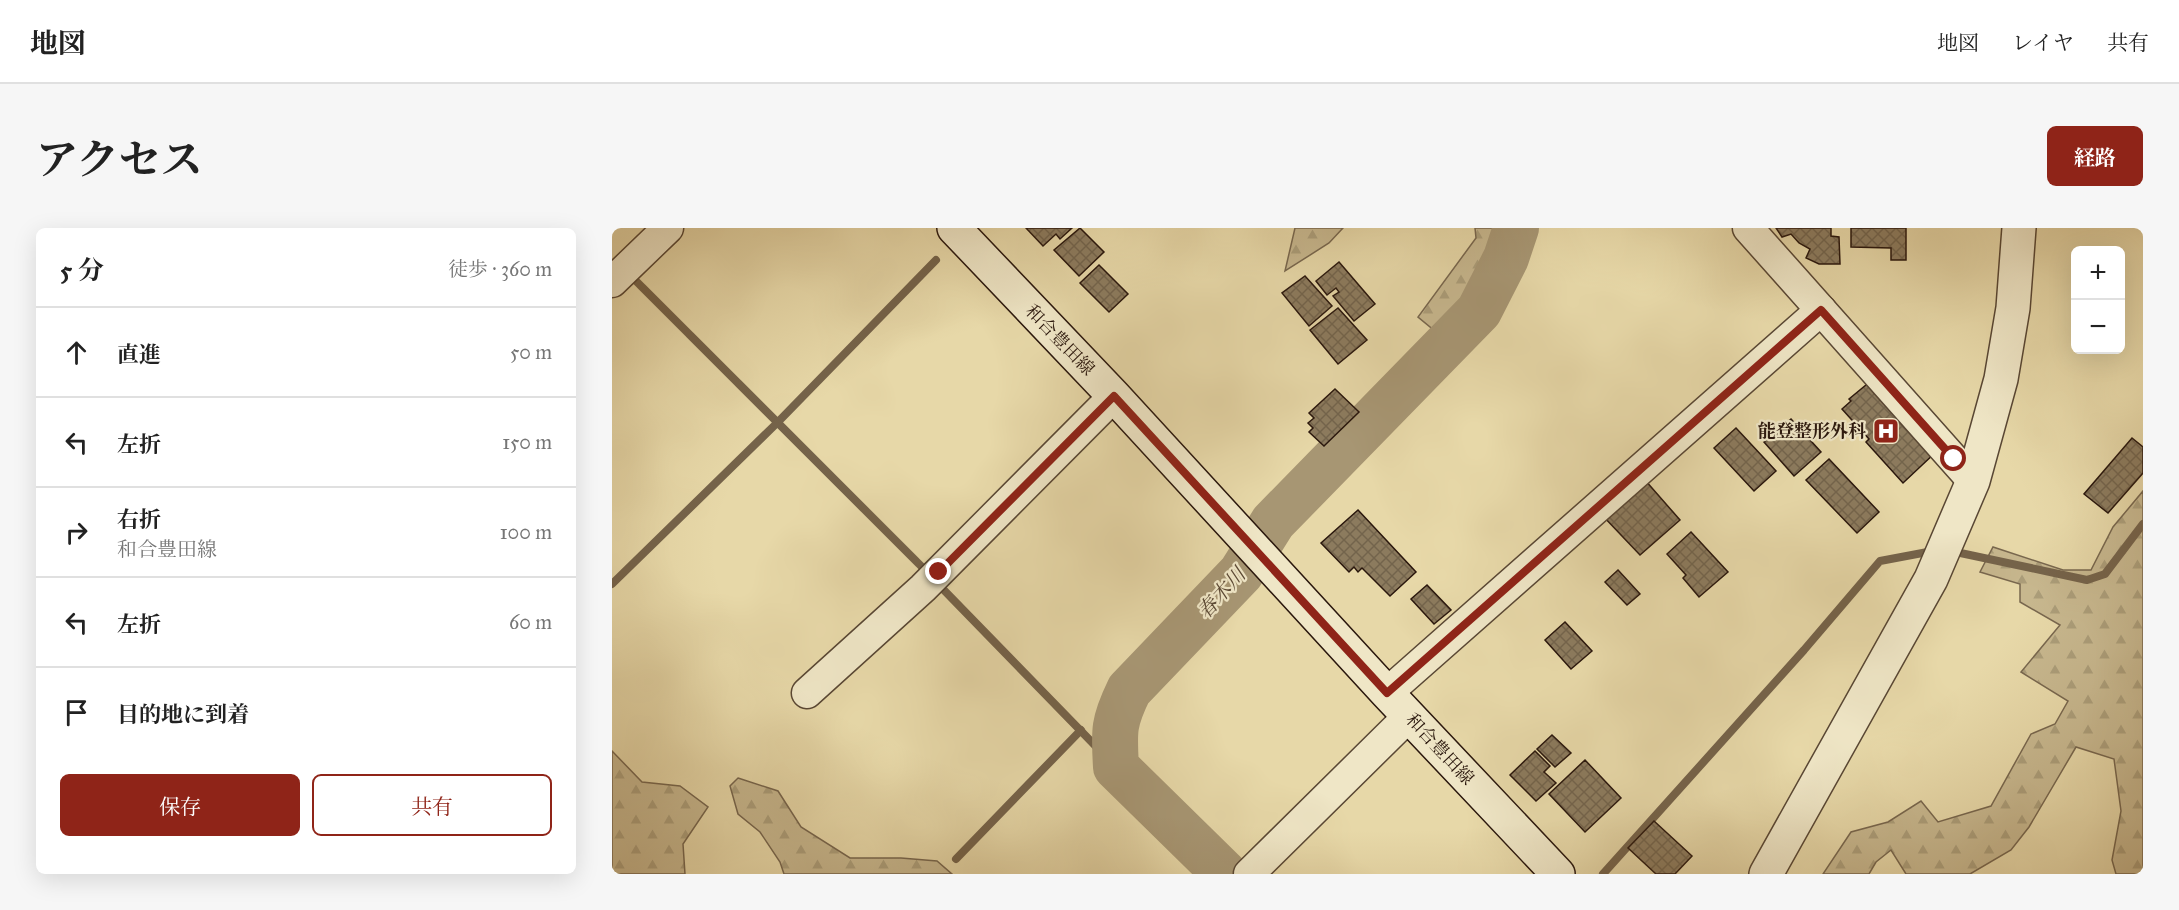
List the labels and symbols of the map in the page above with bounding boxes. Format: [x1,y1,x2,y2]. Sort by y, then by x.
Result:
street label: 和合豊田線 [1021,300,1099,380]
hospital icon: 能登整形外科 [1871,416,1901,446]
place label: 能登整形外科 [1758,420,1866,442]
route start [1940,445,1966,471]
route end [925,558,951,584]
water label: 春木川 [1192,561,1251,623]
street label: 和合豊田線 [1401,709,1479,789]

